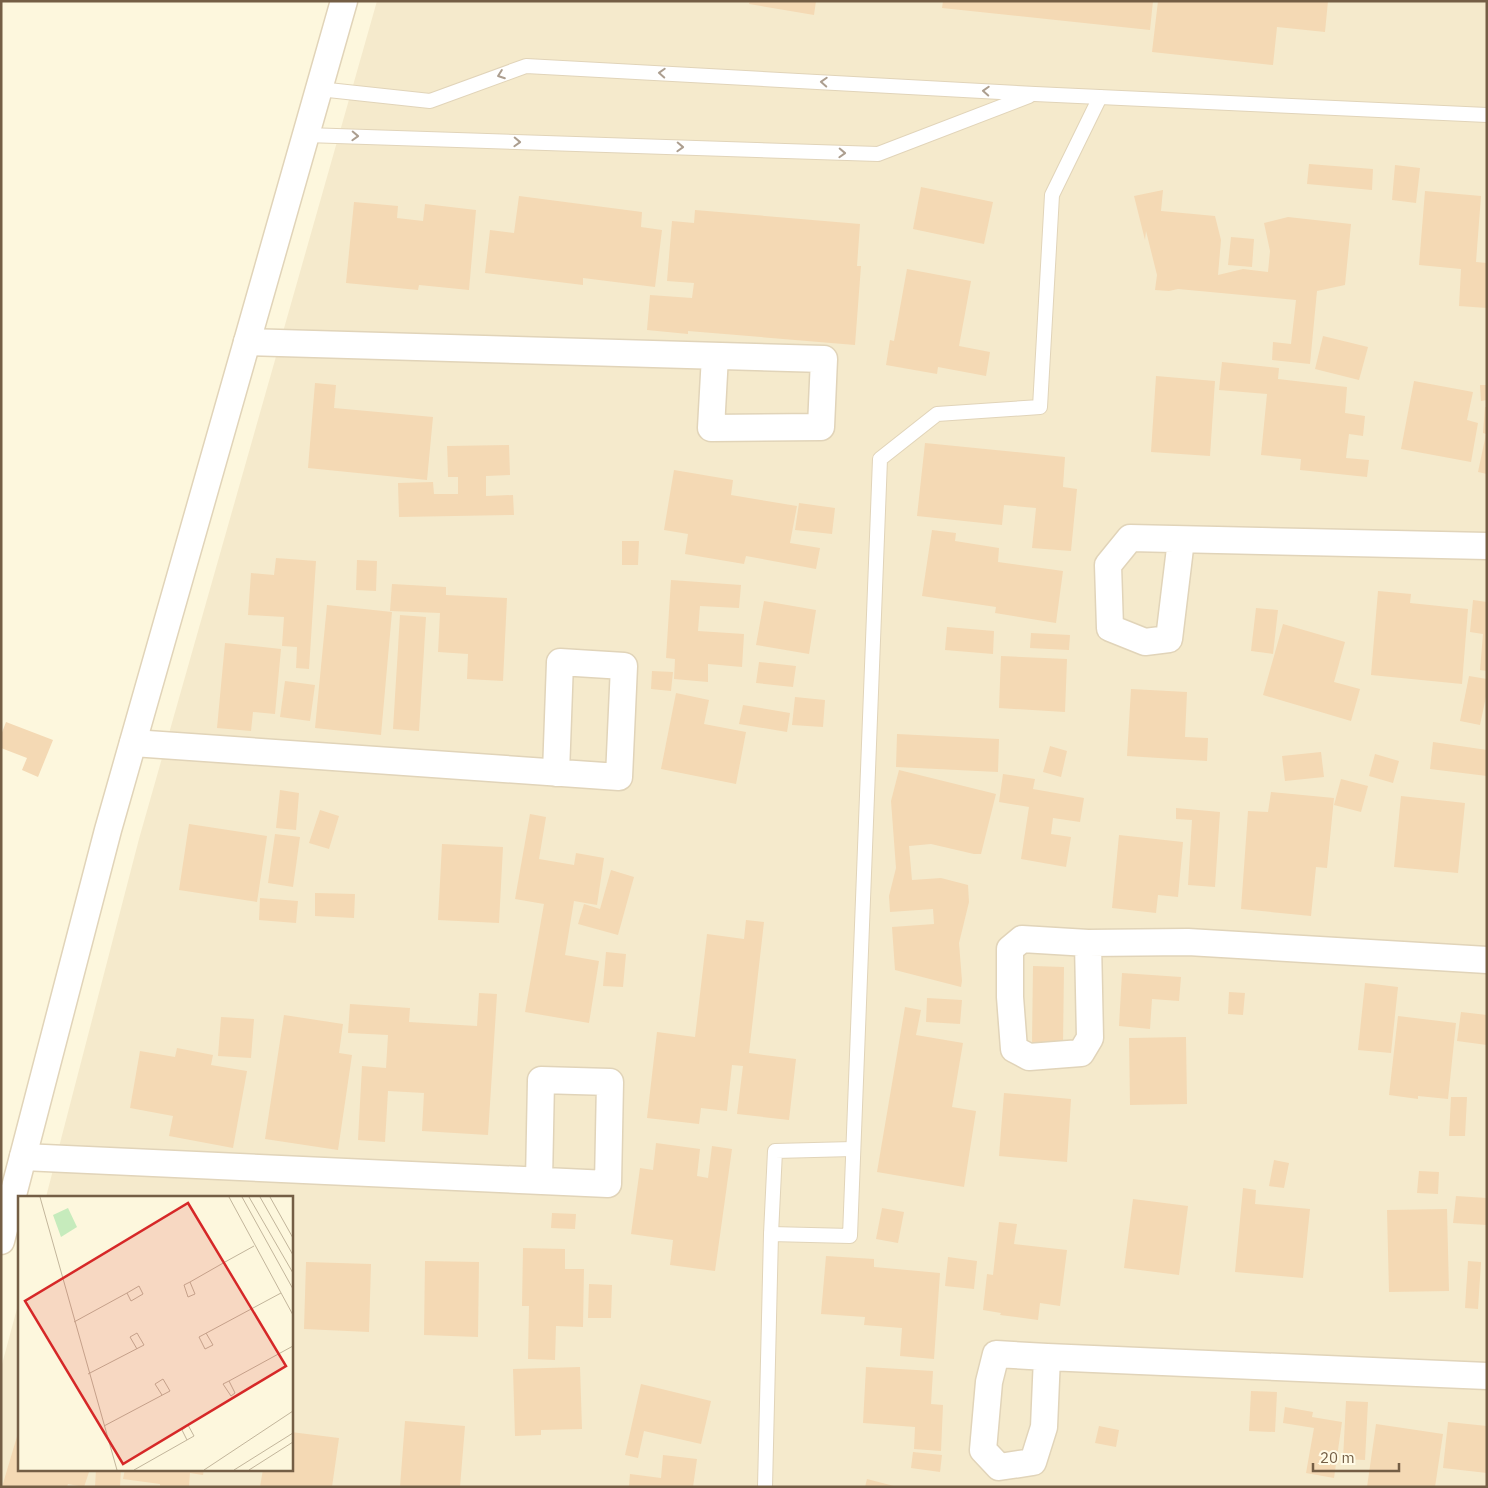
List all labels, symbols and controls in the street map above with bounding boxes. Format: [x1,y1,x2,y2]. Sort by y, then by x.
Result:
one-way arrow [658,68,666,79]
one-way arrow [498,69,506,79]
one-way arrow [820,77,828,88]
one-way arrow [982,86,990,97]
one-way arrow [351,131,359,142]
one-way arrow [513,136,521,147]
one-way arrow [676,142,684,153]
one-way arrow [838,148,846,158]
inset map [18,1196,292,1470]
scale bar [1313,1440,1399,1472]
text: 20 m [1320,1448,1355,1467]

